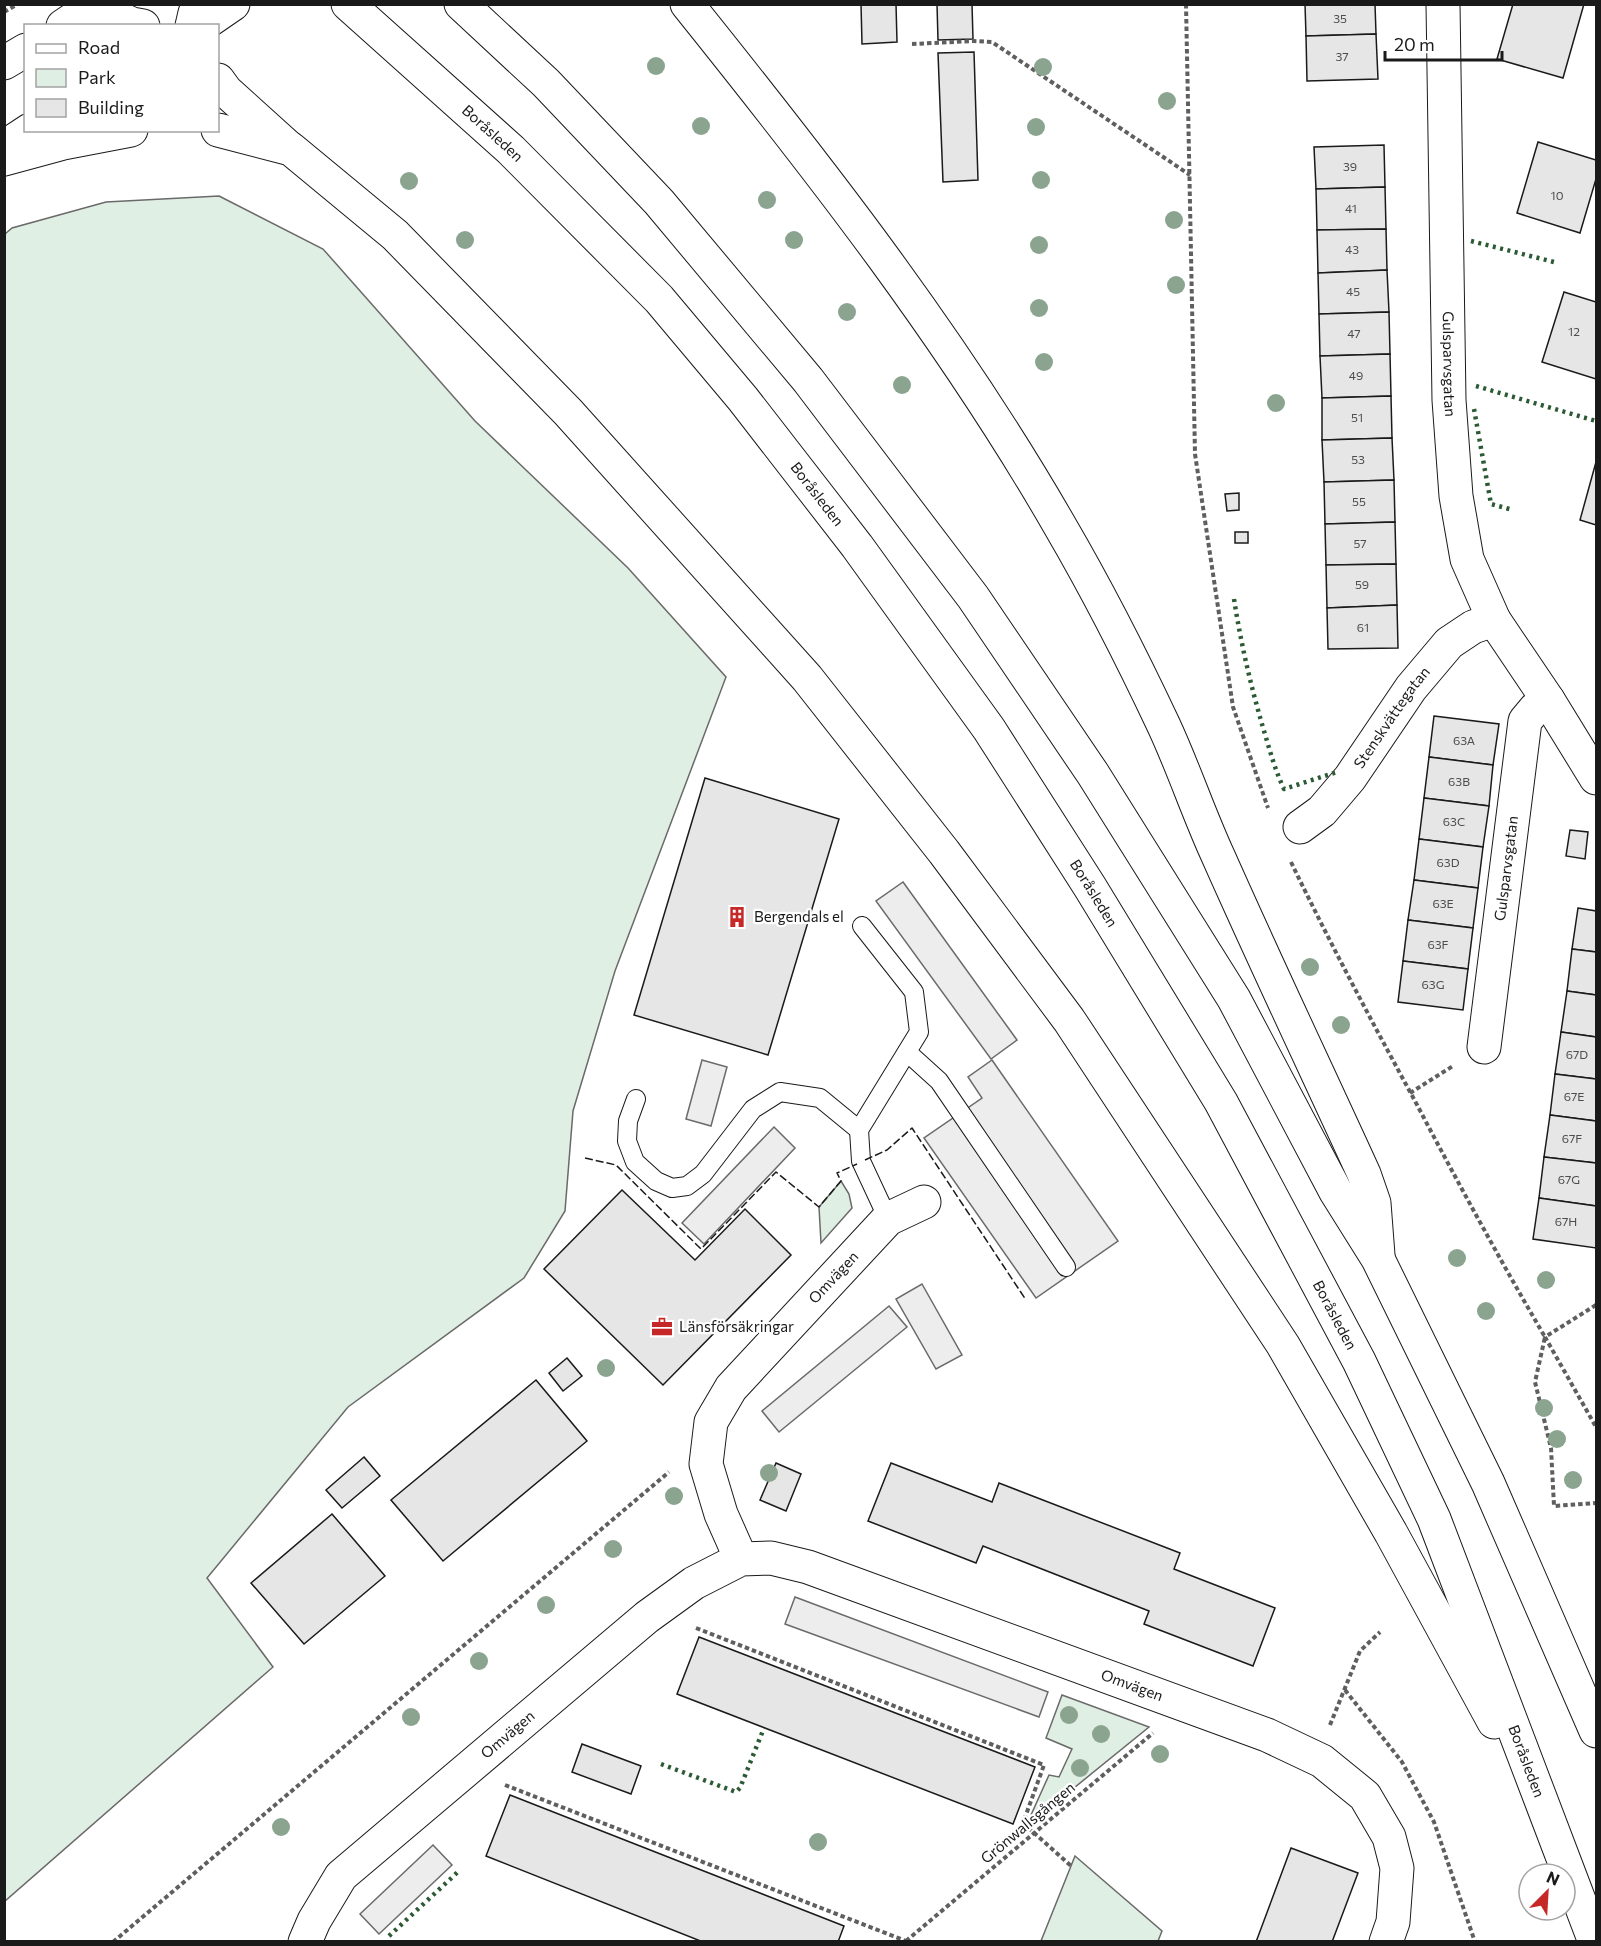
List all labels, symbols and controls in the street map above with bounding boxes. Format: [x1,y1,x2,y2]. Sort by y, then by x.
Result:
house number: 35 [1333,11,1347,25]
legend [24,24,219,132]
scale bar [1385,24,1502,62]
text: 20 m [1394,33,1435,55]
text: Road [78,36,120,58]
house number: 37 [1335,49,1349,63]
text: Park [78,66,116,88]
text: Building [78,96,144,118]
street label: Boråsleden [459,101,527,165]
house number: 39 [1343,159,1357,173]
house number: 10 [1551,188,1564,202]
house number: 41 [1345,201,1357,215]
house number: 43 [1345,242,1359,256]
house number: 45 [1346,284,1360,298]
street label: Gulsparvsgatan [1440,311,1460,417]
house number: 12 [1568,324,1580,338]
house number: 47 [1347,326,1361,340]
house number: 49 [1349,368,1363,382]
house number: 51 [1351,410,1363,424]
house number: 53 [1351,452,1365,466]
street label: Boråsleden [787,458,848,529]
house number: 55 [1352,494,1366,508]
house number: 57 [1353,536,1367,550]
house number: 59 [1355,577,1369,591]
house number: 61 [1357,620,1369,634]
street label: Stenskvättegatan [1349,663,1433,771]
house number: 63A [1453,733,1475,747]
house number: 63B [1448,774,1470,788]
house number: 63C [1443,814,1465,828]
street label: Gulsparvsgatan [1490,815,1521,922]
house number: 63D [1437,855,1460,869]
street label: Boråsleden [1067,856,1122,930]
house number: 63E [1432,896,1454,910]
building icon: Bergendals el [725,905,749,929]
place label: Bergendals el [754,907,844,925]
house number: 63F [1428,937,1449,951]
house number: 63G [1422,977,1444,991]
house number: 67D [1566,1047,1588,1061]
house number: 67E [1564,1089,1584,1103]
house number: 67F [1562,1131,1582,1145]
house number: 67G [1558,1172,1580,1186]
house number: 67H [1555,1214,1577,1228]
street label: Omvägen [804,1247,862,1307]
street label: Boråsleden [1310,1277,1361,1353]
office icon: Länsförsäkringar [650,1315,674,1339]
place label: Länsförsäkringar [679,1317,794,1335]
street label: Omvägen [1099,1665,1166,1704]
street label: Omvägen [477,1706,538,1762]
street label: Boråsleden [1505,1722,1549,1800]
street label: Grönwallsgången [977,1778,1078,1867]
north arrow [1517,1862,1577,1922]
text: N [1544,1867,1563,1889]

